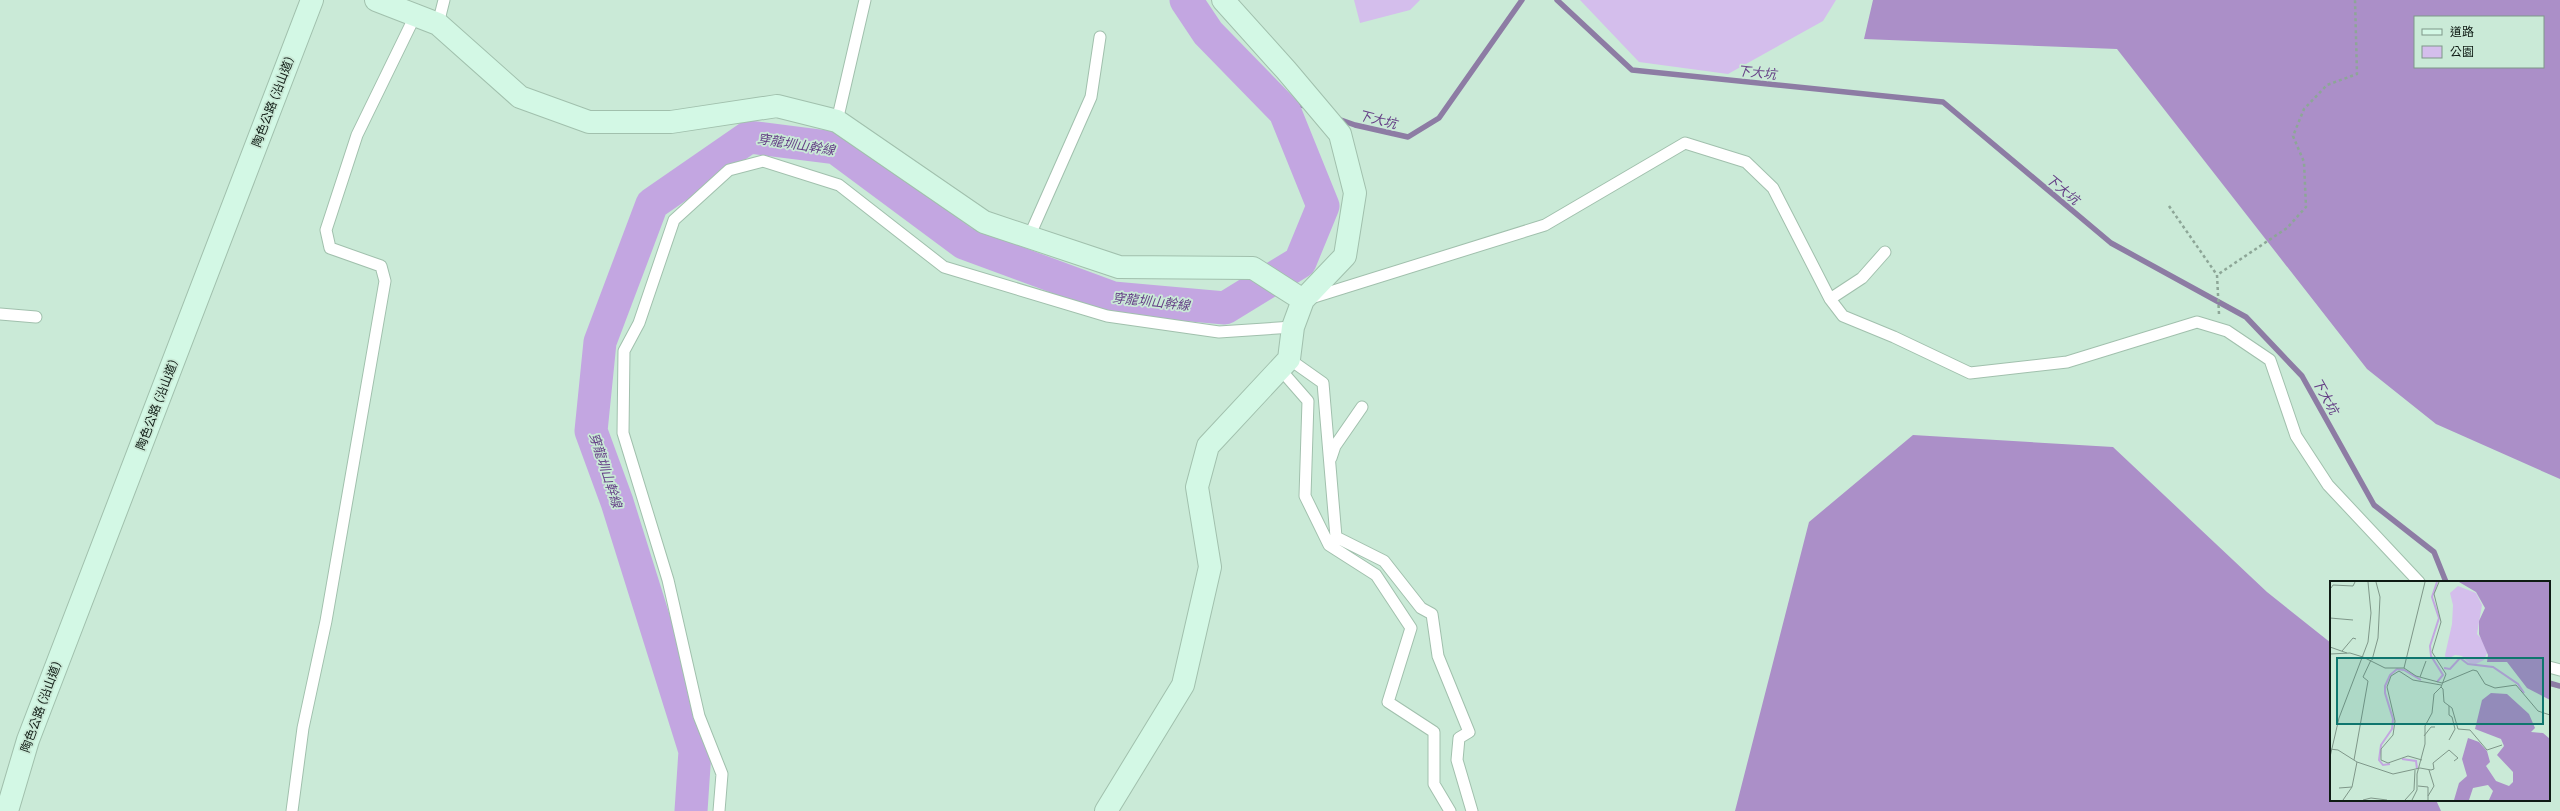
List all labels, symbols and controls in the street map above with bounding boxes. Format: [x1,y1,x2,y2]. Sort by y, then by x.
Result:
legend [2414,16,2544,68]
text: 道路 [2450,25,2474,39]
text: 公園 [2450,45,2474,59]
street label: 陶色公路 (沿山道) [249,55,297,149]
water label: 下大坑 [1737,63,1779,82]
water label: 下大坑 [1357,107,1401,132]
water label: 穿龍圳山幹線 [756,131,838,158]
water label: 下大坑 [2043,171,2084,209]
water label: 穿龍圳山幹線 [1111,290,1192,313]
street label: 陶色公路 (沿山道) [133,358,181,452]
water label: 下大坑 [2310,376,2343,419]
water label: 穿龍圳山幹線 [586,431,625,511]
inset map [2330,581,2550,801]
street label: 陶色公路 (沿山道) [18,660,64,754]

